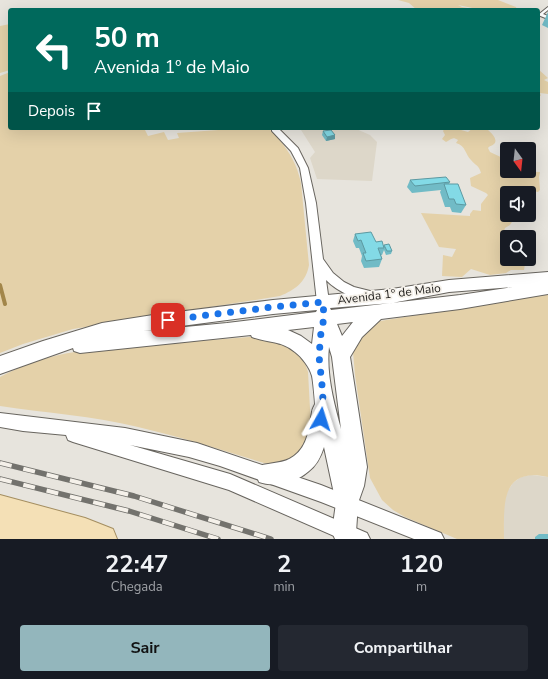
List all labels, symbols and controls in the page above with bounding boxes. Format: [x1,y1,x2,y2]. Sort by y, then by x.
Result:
text: 50 m [94,19,160,57]
icon: left [28,24,80,76]
text: Avenida 1º de Maio [94,55,250,79]
icon: arrive [83,100,105,122]
text: Depois [28,101,75,121]
north arrow [500,142,536,178]
map controls [500,142,536,266]
button: sound [500,186,536,222]
button: search [500,230,536,266]
street label: Avenida 1º de Maio [336,280,442,308]
pin [151,303,185,337]
icon: arrive [157,309,179,331]
position arrow [300,398,342,440]
text: 22:47 [105,548,168,580]
text: 2 [277,548,291,580]
text: 120 [400,548,443,580]
text: Chegada [111,578,163,596]
text: min [273,578,295,596]
text: m [416,578,427,596]
button: Sair [20,625,270,671]
button: Compartilhar [278,625,528,671]

